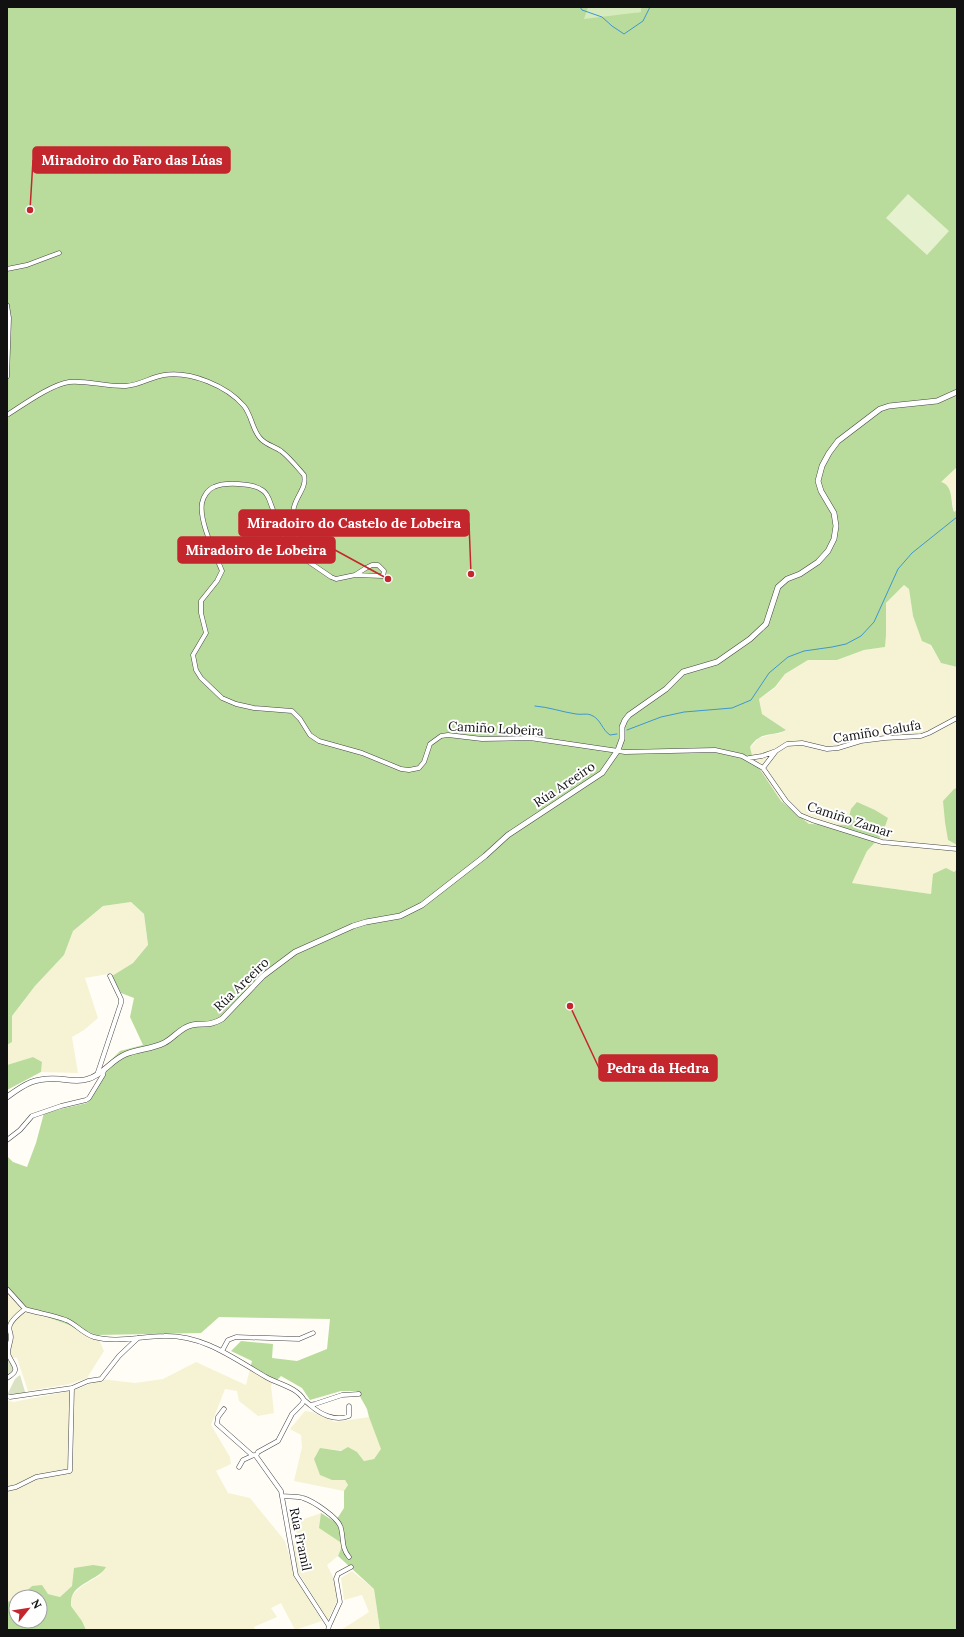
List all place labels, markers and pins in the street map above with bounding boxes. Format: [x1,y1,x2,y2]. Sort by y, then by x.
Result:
callout: Miradoiro do Faro das Lúas [33,147,230,173]
callout: Miradoiro do Castelo de Lobeira [239,510,469,536]
callout: Miradoiro de Lobeira [178,537,335,563]
callout: Pedra da Hedra [599,1055,717,1081]

